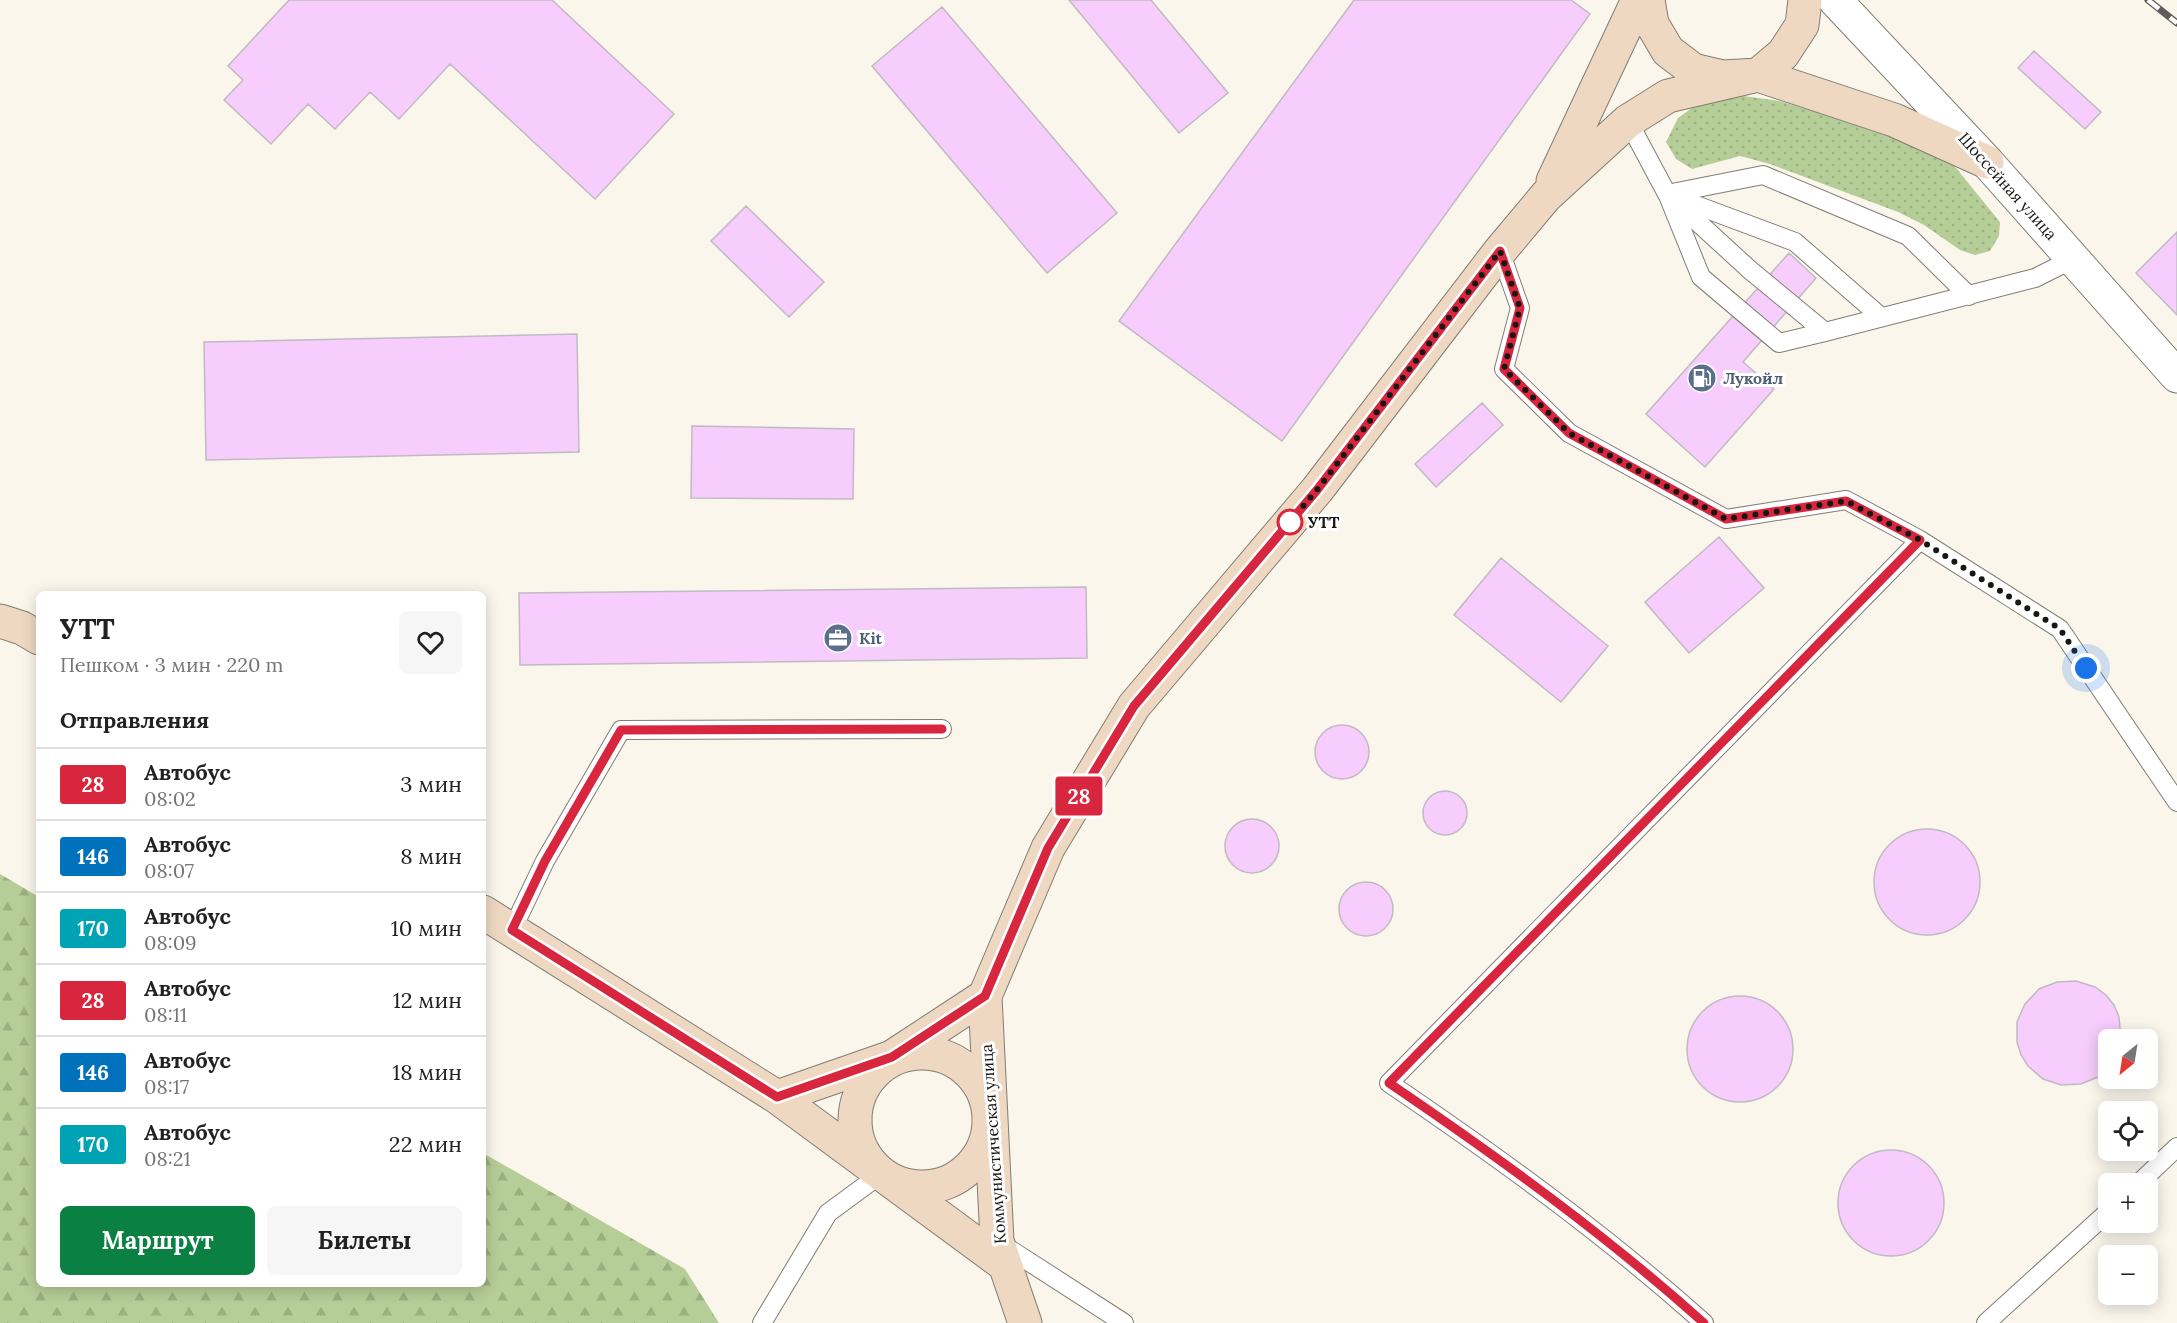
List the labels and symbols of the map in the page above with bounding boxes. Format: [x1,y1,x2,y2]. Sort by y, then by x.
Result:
street label: Шоссейная улица [1954,128,2062,244]
fuel station icon: Лукойл [1686,362,1718,394]
place label: Лукойл [1723,368,1784,388]
marker: УТТ [1277,509,1303,535]
place label: УТТ [1308,512,1340,532]
office icon: Kit [822,622,854,654]
place label: Kit [859,628,883,648]
your location [2071,653,2101,683]
line badge: 28 [1052,776,1106,816]
north arrow [2098,1029,2158,1089]
street label: Коммунистическая улица [976,1043,1010,1245]

